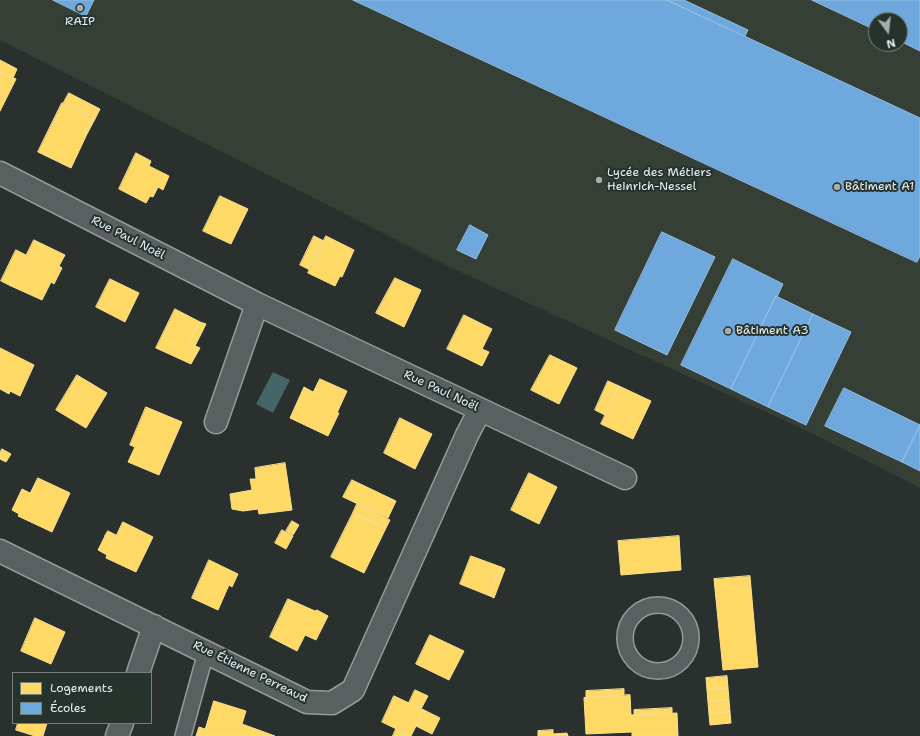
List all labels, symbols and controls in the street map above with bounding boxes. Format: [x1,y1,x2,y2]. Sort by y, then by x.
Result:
marker: RAIP [75,3,85,13]
north arrow [868,12,908,52]
place label: RAIP [65,15,95,29]
text: N [885,35,897,51]
place label: Lycée des Métiers Heinrich-Nessel [607,166,711,194]
marker: Lycée des Métiers Heinrich-Nessel [594,175,604,185]
place label: Bâtiment A1 [845,180,914,194]
marker: Bâtiment A1 [832,182,842,192]
street label: Rue Paul Noël [89,213,167,263]
place label: Bâtiment A3 [736,324,809,338]
marker: Bâtiment A3 [723,326,733,336]
street label: Rue Paul Noël [401,367,481,415]
street label: Rue Étienne Perreaud [191,638,309,706]
legend [12,672,152,724]
text: Logements [50,680,113,696]
text: Écoles [50,700,86,716]

